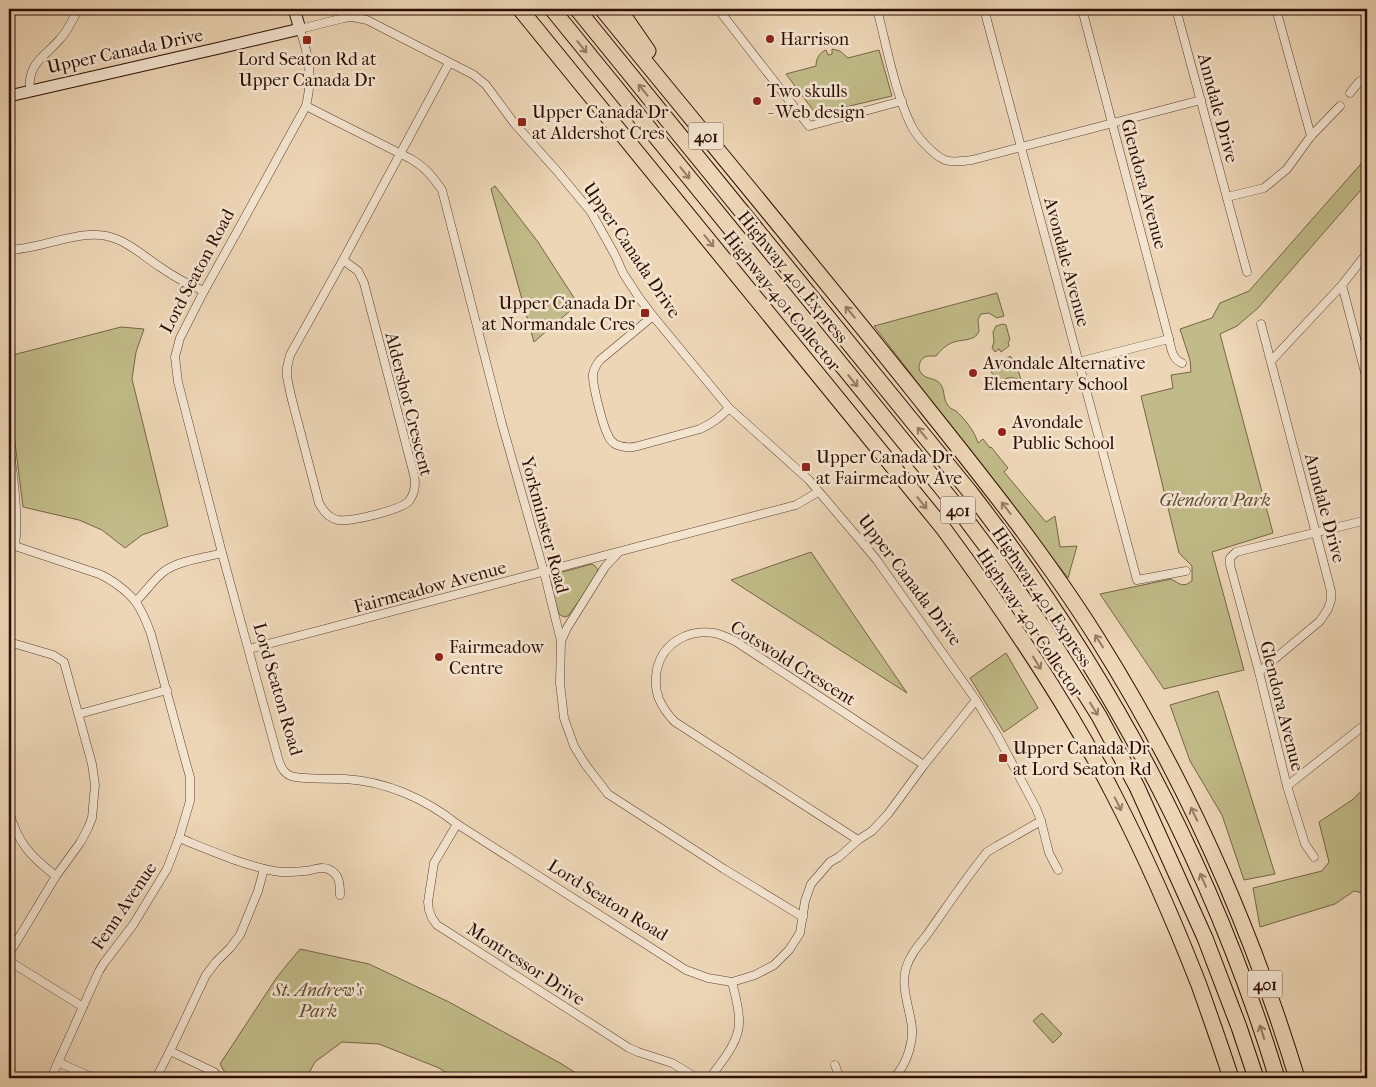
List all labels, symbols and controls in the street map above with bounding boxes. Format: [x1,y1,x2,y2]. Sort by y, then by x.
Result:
street label: Upper Canada Drive [45,25,205,78]
place label: Harrison [780,29,850,50]
marker: Harrison [764,33,776,45]
marker: Lord Seaton Rd at Upper Canada Dr [301,34,313,46]
one-way arrow [577,40,588,53]
place label: Lord Seaton Rd at Upper Canada Dr [238,49,377,91]
street label: Anndale Drive [1193,50,1242,165]
place label: Two skulls - Web design [767,81,865,123]
one-way arrow [638,84,649,97]
marker: Two skulls - Web design [751,95,763,107]
place label: Upper Canada Dr at Aldershot Cres [532,102,669,144]
marker: Upper Canada Dr at Aldershot Cres [516,116,528,128]
street label: Glendora Avenue [1116,117,1171,251]
road number: 401 [688,122,724,150]
one-way arrow [680,166,691,179]
street label: Upper Canada Drive [578,178,685,322]
street label: Avondale Avenue [1039,194,1094,329]
street label: Lord Seaton Road [156,205,239,337]
street label: Highway 401 Express [733,207,853,348]
street label: Highway 401 Collector [718,227,845,376]
one-way arrow [703,234,714,247]
place label: Upper Canada Dr at Normandale Cres [482,293,635,335]
one-way arrow [845,306,856,319]
marker: Upper Canada Dr at Normandale Cres [639,307,651,319]
street label: Aldershot Crescent [380,329,437,479]
place label: Avondale Alternative Elementary School [982,353,1145,395]
marker: Avondale Alternative Elementary School [967,367,979,379]
one-way arrow [848,374,859,387]
place label: Avondale Public School [1011,412,1114,454]
marker: Avondale Public School [996,426,1008,438]
one-way arrow [917,427,928,440]
place label: Upper Canada Dr at Fairmeadow Ave [816,447,962,489]
street label: Anndale Drive [1300,450,1349,565]
street label: Yorkminster Road [516,454,573,596]
marker: Upper Canada Dr at Fairmeadow Ave [800,461,812,473]
park label: Glendora Park [1159,490,1271,511]
one-way arrow [917,496,928,509]
road number: 401 [940,496,976,524]
one-way arrow [1001,502,1012,515]
street label: Upper Canada Drive [853,510,966,650]
street label: Highway 401 Express [987,523,1096,671]
street label: Highway 401 Collector [972,545,1087,702]
street label: Fairmeadow Avenue [352,557,509,618]
street label: Cotswold Crescent [726,617,860,711]
street label: Lord Seaton Road [248,620,307,758]
one-way arrow [1094,635,1104,649]
place label: Fairmeadow Centre [449,637,545,679]
street label: Glendora Avenue [1255,639,1308,774]
marker: Fairmeadow Centre [433,651,445,663]
one-way arrow [1032,656,1043,670]
one-way arrow [1089,701,1099,715]
place label: Upper Canada Dr at Lord Seaton Rd [1013,738,1152,780]
marker: Upper Canada Dr at Lord Seaton Rd [997,752,1009,764]
one-way arrow [1114,796,1123,811]
one-way arrow [1189,807,1198,822]
street label: Lord Seaton Road [544,855,672,946]
street label: Fenn Avenue [87,858,162,954]
one-way arrow [1198,873,1208,888]
street label: Montressor Drive [463,919,589,1010]
road number: 401 [1248,971,1282,998]
park label: St. Andrew’s Park [272,980,364,1022]
one-way arrow [1257,1025,1266,1040]

